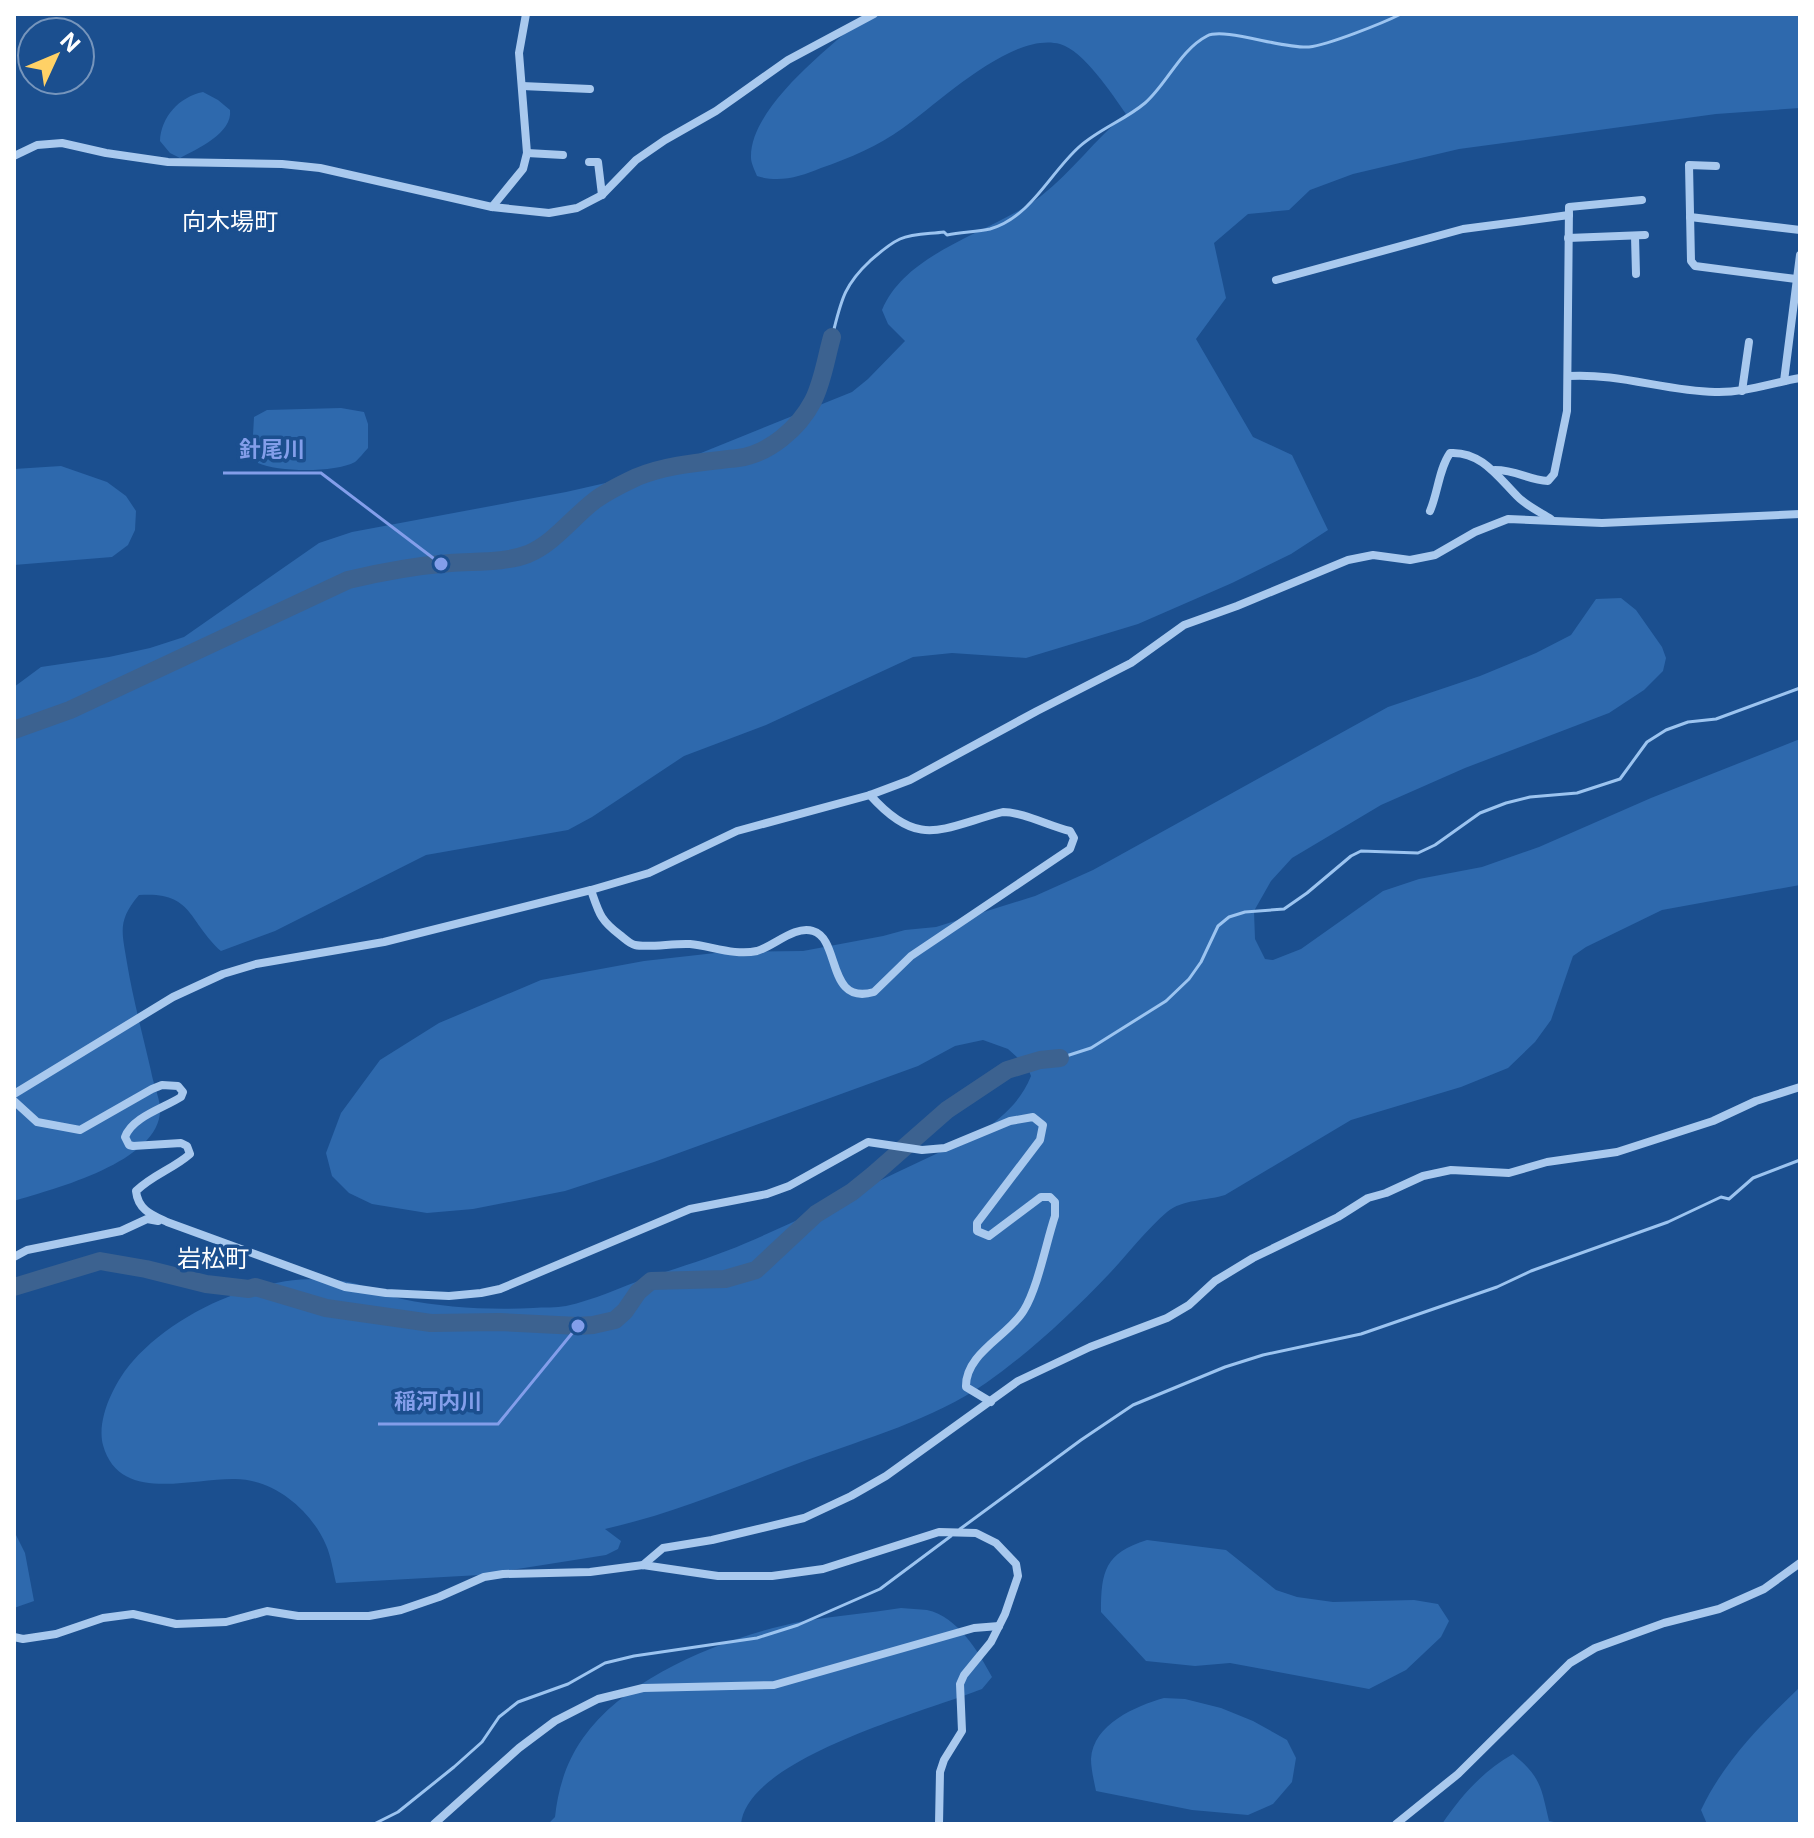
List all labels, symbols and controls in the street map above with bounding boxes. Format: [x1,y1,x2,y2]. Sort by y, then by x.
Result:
north arrow [16,16,96,96]
text: N [55,27,86,57]
district label: 向木場町 [182,207,278,236]
callout: 針尾川 [223,427,321,473]
text: 針尾川 [239,436,305,462]
district label: 岩松町 [177,1244,249,1273]
callout: 稲河内川 [378,1378,498,1424]
text: 稲河内川 [394,1388,482,1414]

